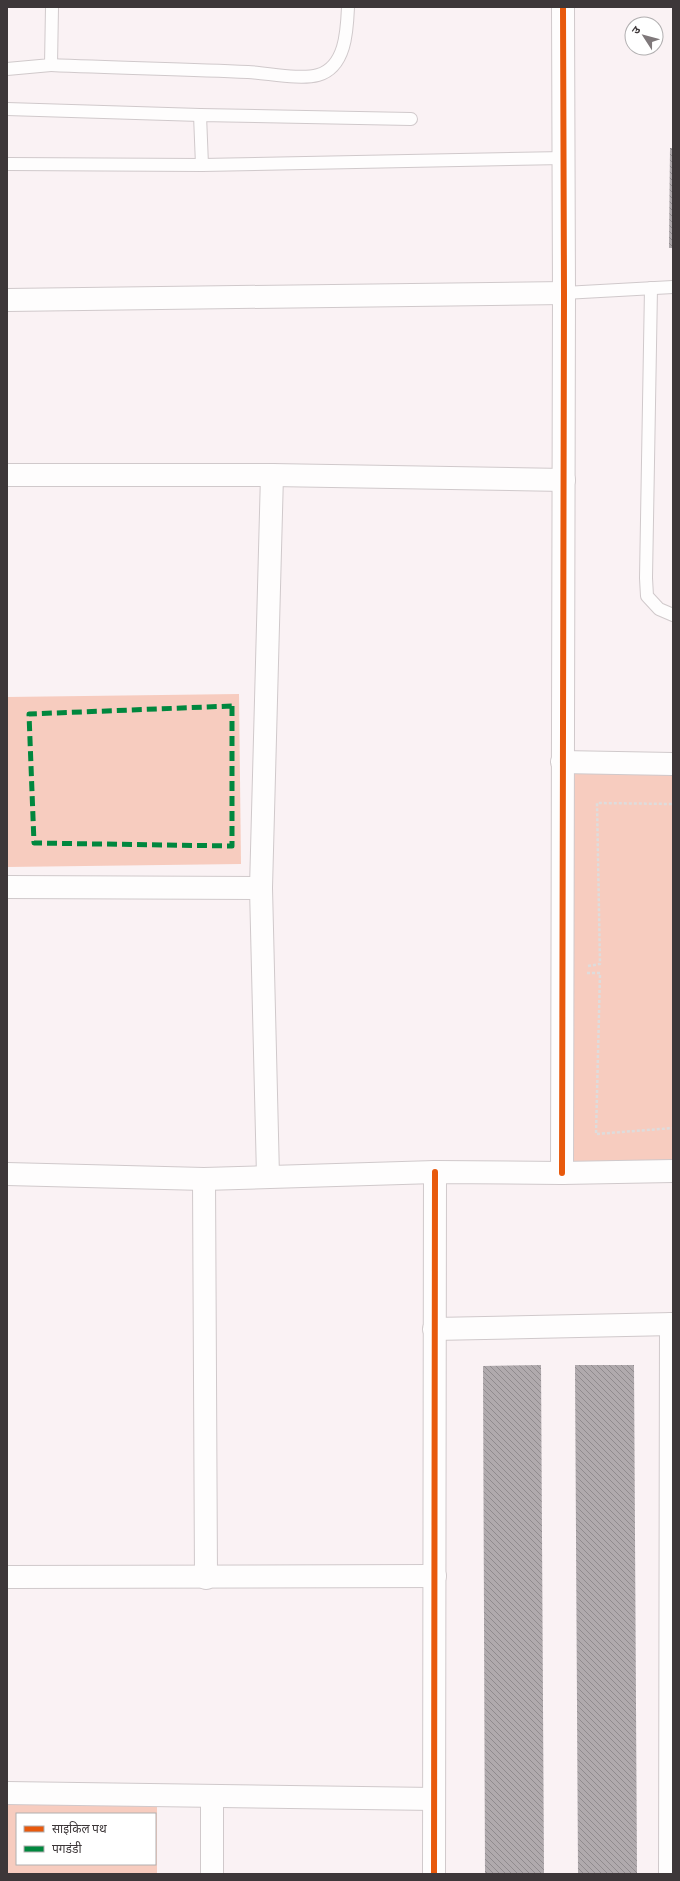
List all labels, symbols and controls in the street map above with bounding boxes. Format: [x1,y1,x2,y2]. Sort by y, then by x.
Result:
north arrow [624,16,664,56]
text: उ [628,23,644,37]
legend [16,1813,156,1865]
text: साइकिल पथ [52,1821,107,1836]
text: पगडंडी [52,1841,82,1856]

